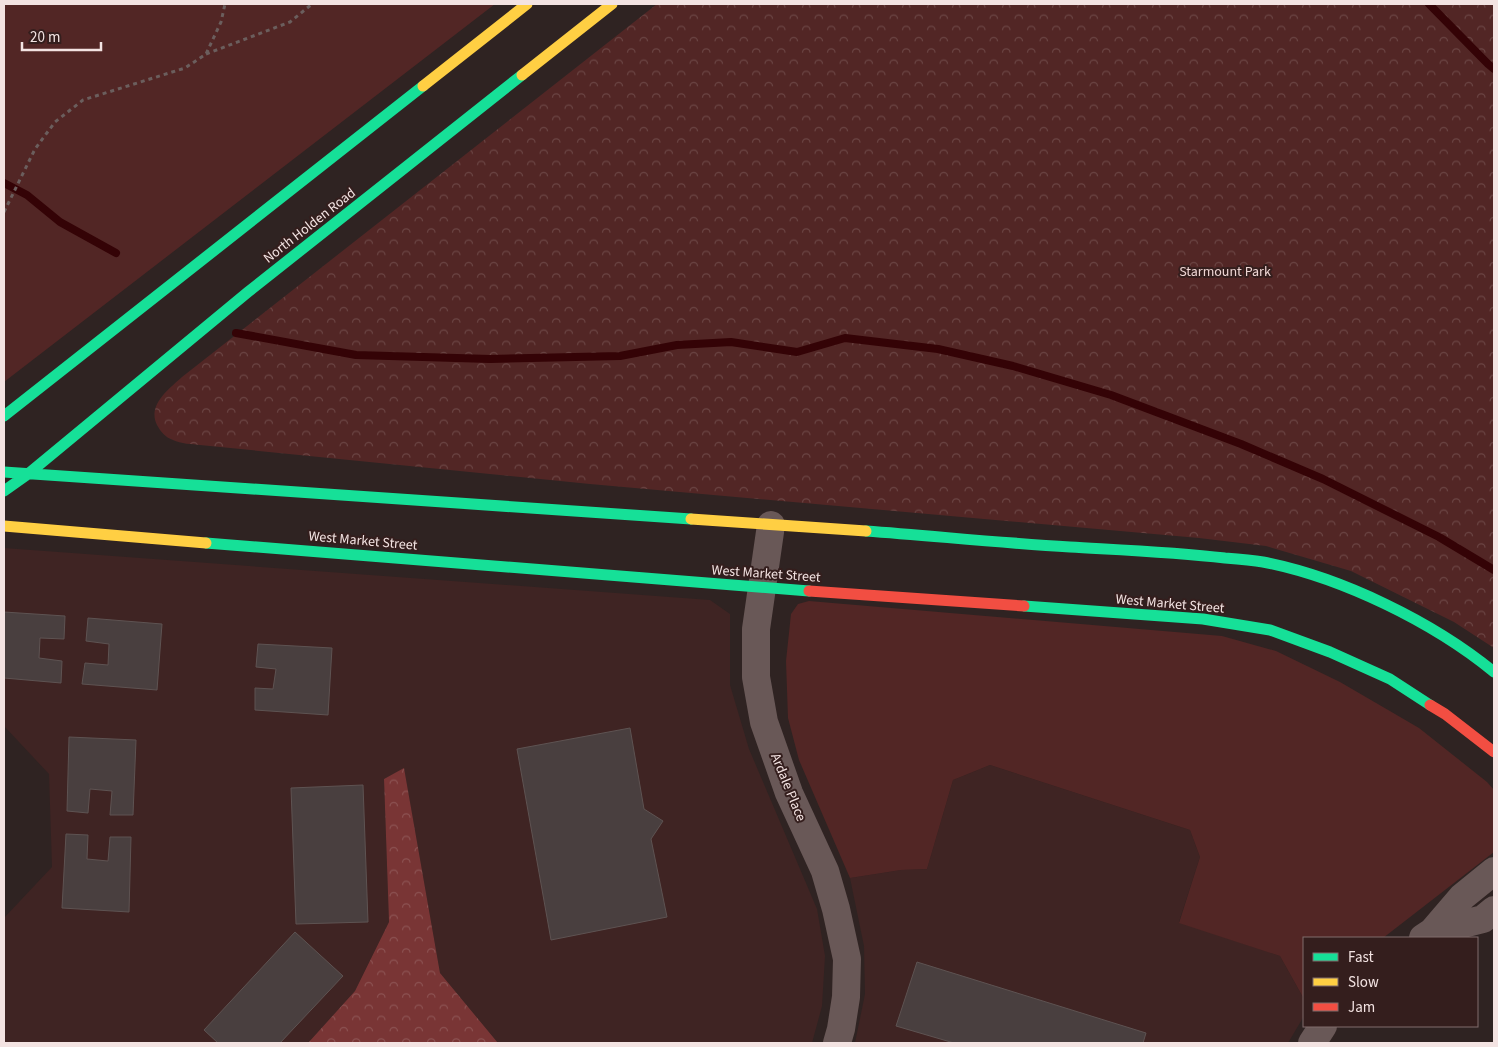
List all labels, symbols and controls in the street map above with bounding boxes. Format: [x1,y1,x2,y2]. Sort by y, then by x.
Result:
scale bar [22,20,101,52]
text: 20 m [30,27,60,48]
street label: North Holden Road [259,183,360,268]
park label: Starmount Park [1179,262,1271,282]
street label: West Market Street [308,526,418,556]
street label: West Market Street [711,560,821,588]
street label: West Market Street [1115,589,1225,619]
street label: Ardale Place [765,750,811,825]
legend [1303,937,1478,1027]
text: Fast [1348,947,1374,968]
text: Slow [1348,972,1379,993]
text: Jam [1348,997,1375,1018]

